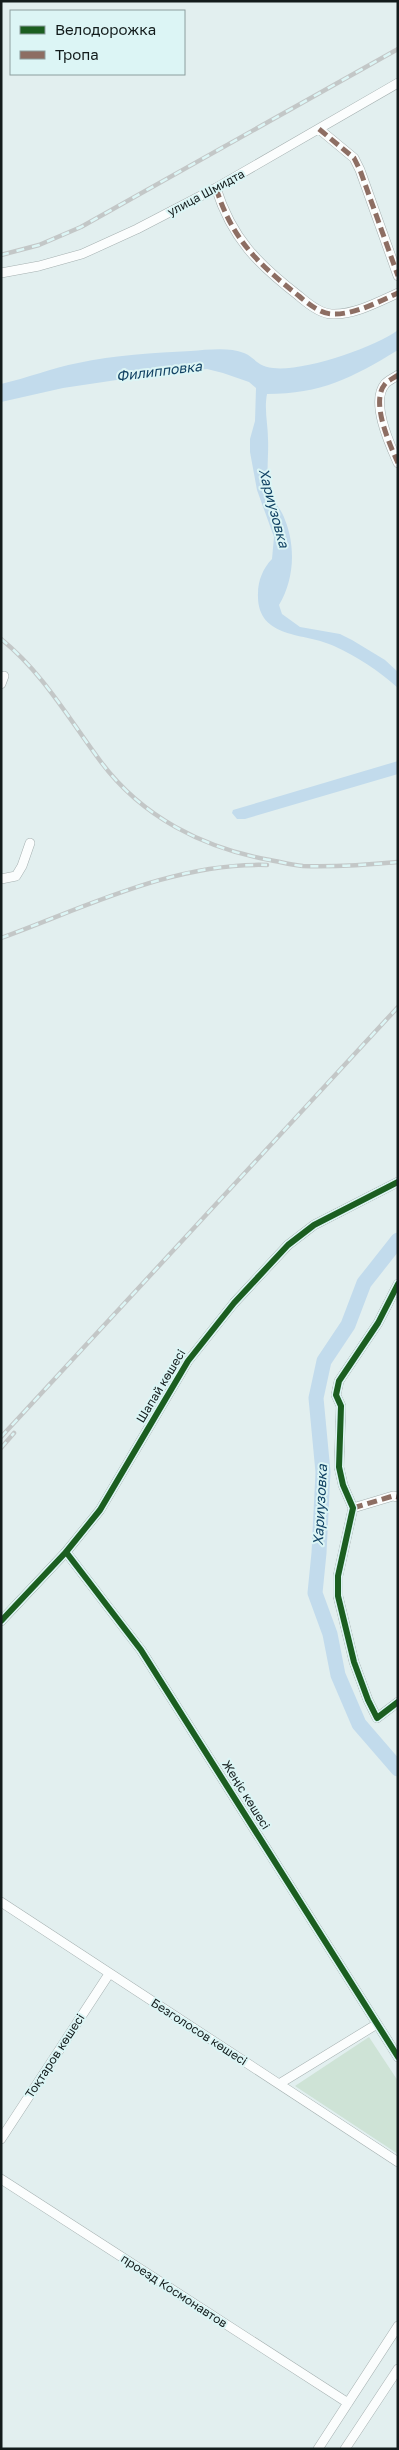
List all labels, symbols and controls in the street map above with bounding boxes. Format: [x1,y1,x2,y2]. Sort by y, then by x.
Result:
legend [10,10,185,75]
text: Велодорожка [55,20,156,38]
text: Тропа [55,45,99,63]
street label: улица Шмидта [165,166,247,219]
water label: Филипповка [115,357,204,384]
water label: Хариузовка [256,466,293,550]
street label: Шапай көшесі [133,1346,188,1425]
water label: Хариузовка [309,1463,330,1546]
street label: Жеңіс көшесі [219,1757,274,1832]
street label: Безголосов көшесі [148,1995,250,2068]
street label: Тоқтаров көшесі [22,2011,87,2101]
street label: проезд Космонавтов [118,2251,230,2331]

